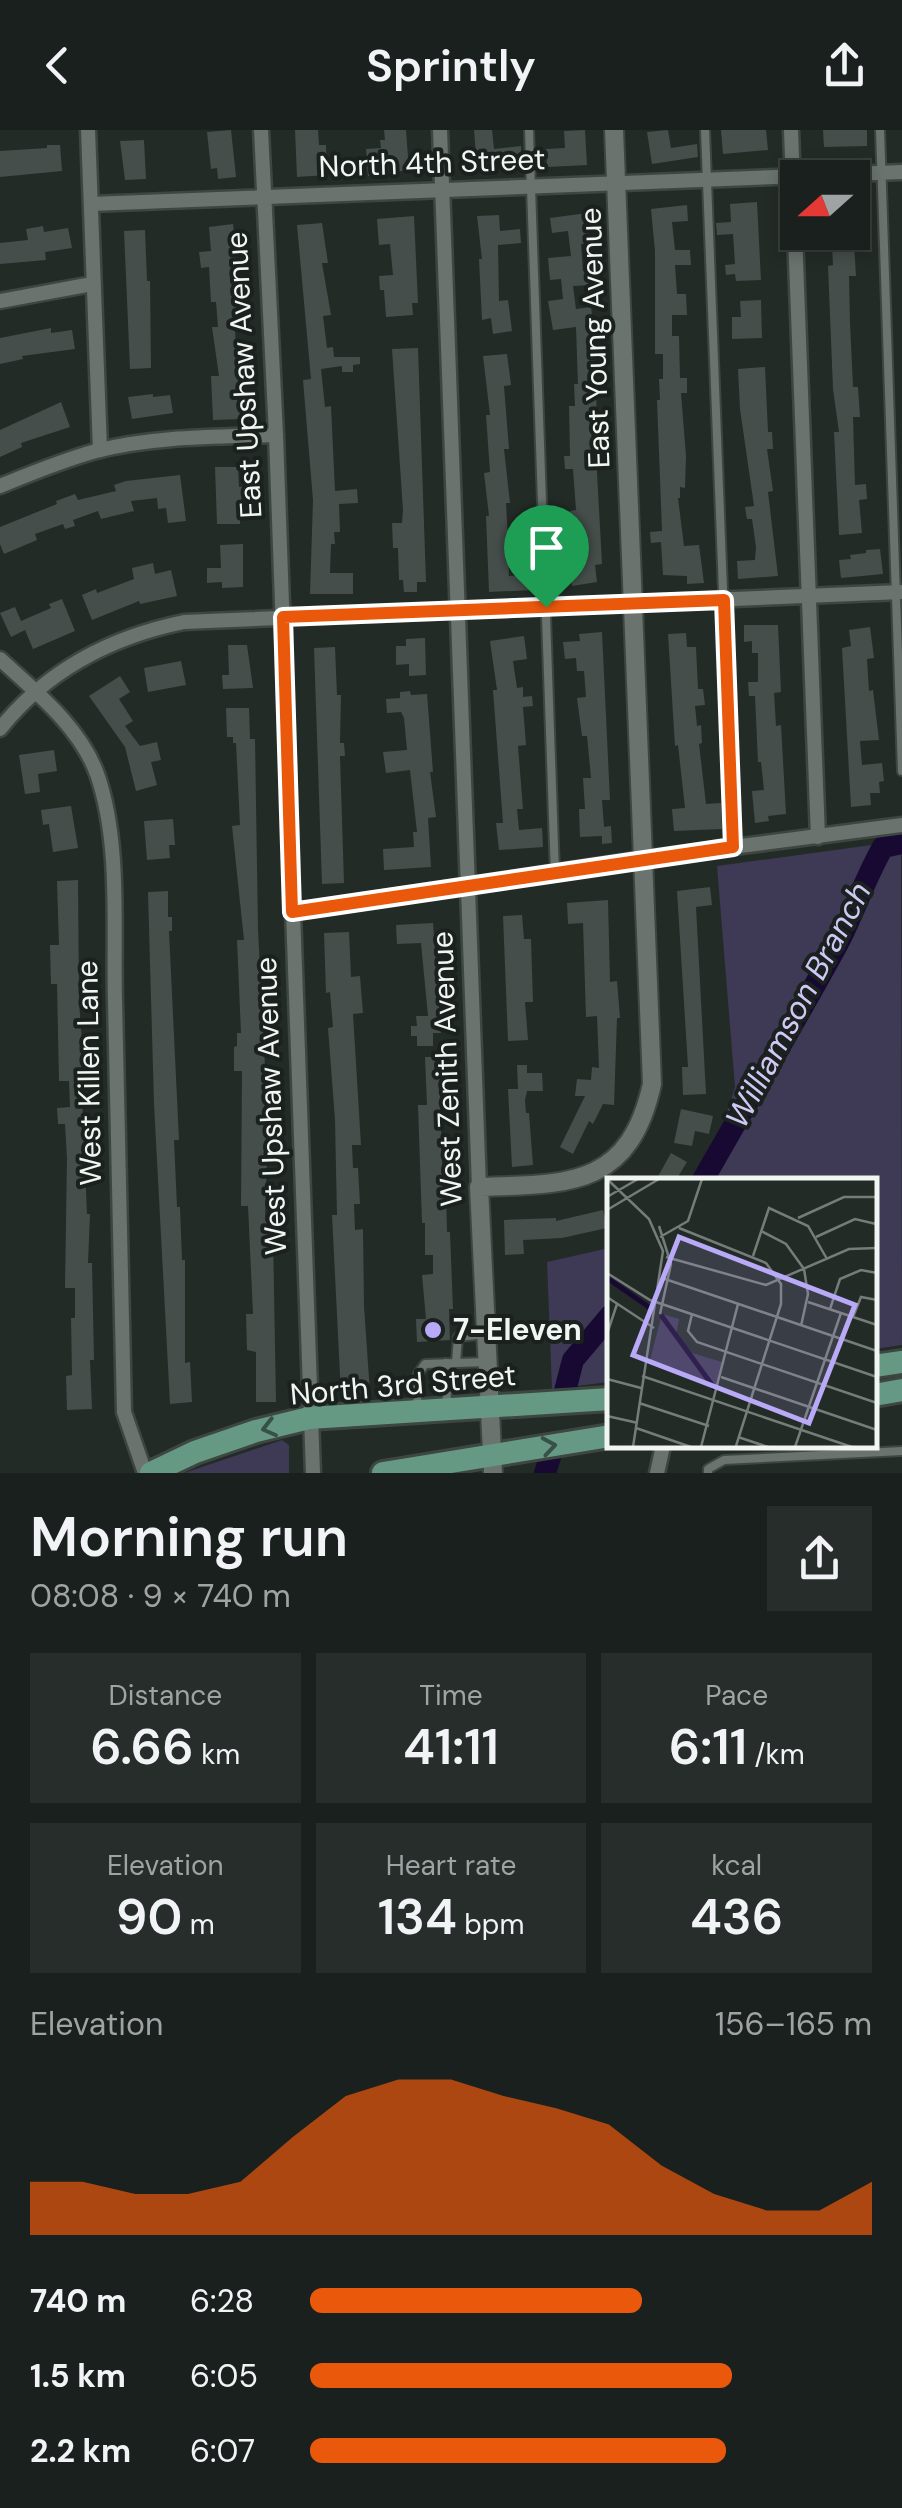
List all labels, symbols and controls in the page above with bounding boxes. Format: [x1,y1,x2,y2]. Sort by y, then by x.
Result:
text: Sprintly [366,36,536,95]
icon: back [30,38,85,93]
icon: share [817,38,872,93]
street label: North 4th Street [318,139,546,186]
north arrow [780,160,870,250]
map controls [780,160,870,250]
street label: East Young Avenue [570,207,619,469]
street label: East Upshaw Avenue [217,231,270,519]
pin [504,505,589,608]
icon: arrive [519,520,574,575]
water label: Williamson Branch [715,875,881,1135]
street label: West Zenith Avenue [422,931,471,1207]
street label: West Upshaw Avenue [246,956,295,1256]
street label: West Killen Lane [67,960,110,1186]
inset map [607,1178,877,1448]
place label: 7-Eleven [453,1310,582,1349]
marker: 7-Eleven [422,1319,444,1341]
street label: North 3rd Street [288,1355,518,1414]
one-way arrow [261,1416,278,1437]
one-way arrow [540,1436,557,1457]
text: Morning run [30,1501,348,1573]
button: share [767,1506,872,1611]
text: 08:08 · 9 × 740 m [30,1575,291,1617]
text: Distance [109,1677,222,1714]
text: Time [419,1677,483,1714]
text: Pace [705,1677,768,1714]
text: 6.66 [90,1714,194,1780]
text: 41:11 [403,1714,499,1780]
text: 6:11 [669,1714,747,1780]
text: km [194,1736,240,1773]
text: /km [747,1736,805,1773]
text: Elevation [107,1847,224,1884]
text: Heart rate [386,1847,516,1884]
text: kcal [711,1847,762,1884]
text: 90 [116,1884,182,1950]
text: 134 [378,1884,457,1950]
text: 436 [690,1884,783,1950]
text: m [182,1906,215,1943]
text: bpm [457,1906,524,1943]
text: Elevation [30,2003,163,2045]
text: 156–165 m [715,2003,872,2045]
text: 740 m [30,2280,126,2322]
text: 6:28 [190,2280,254,2322]
text: 1.5 km [30,2355,126,2397]
text: 6:05 [190,2355,258,2397]
text: 2.2 km [30,2430,131,2472]
text: 6:07 [190,2430,255,2472]

